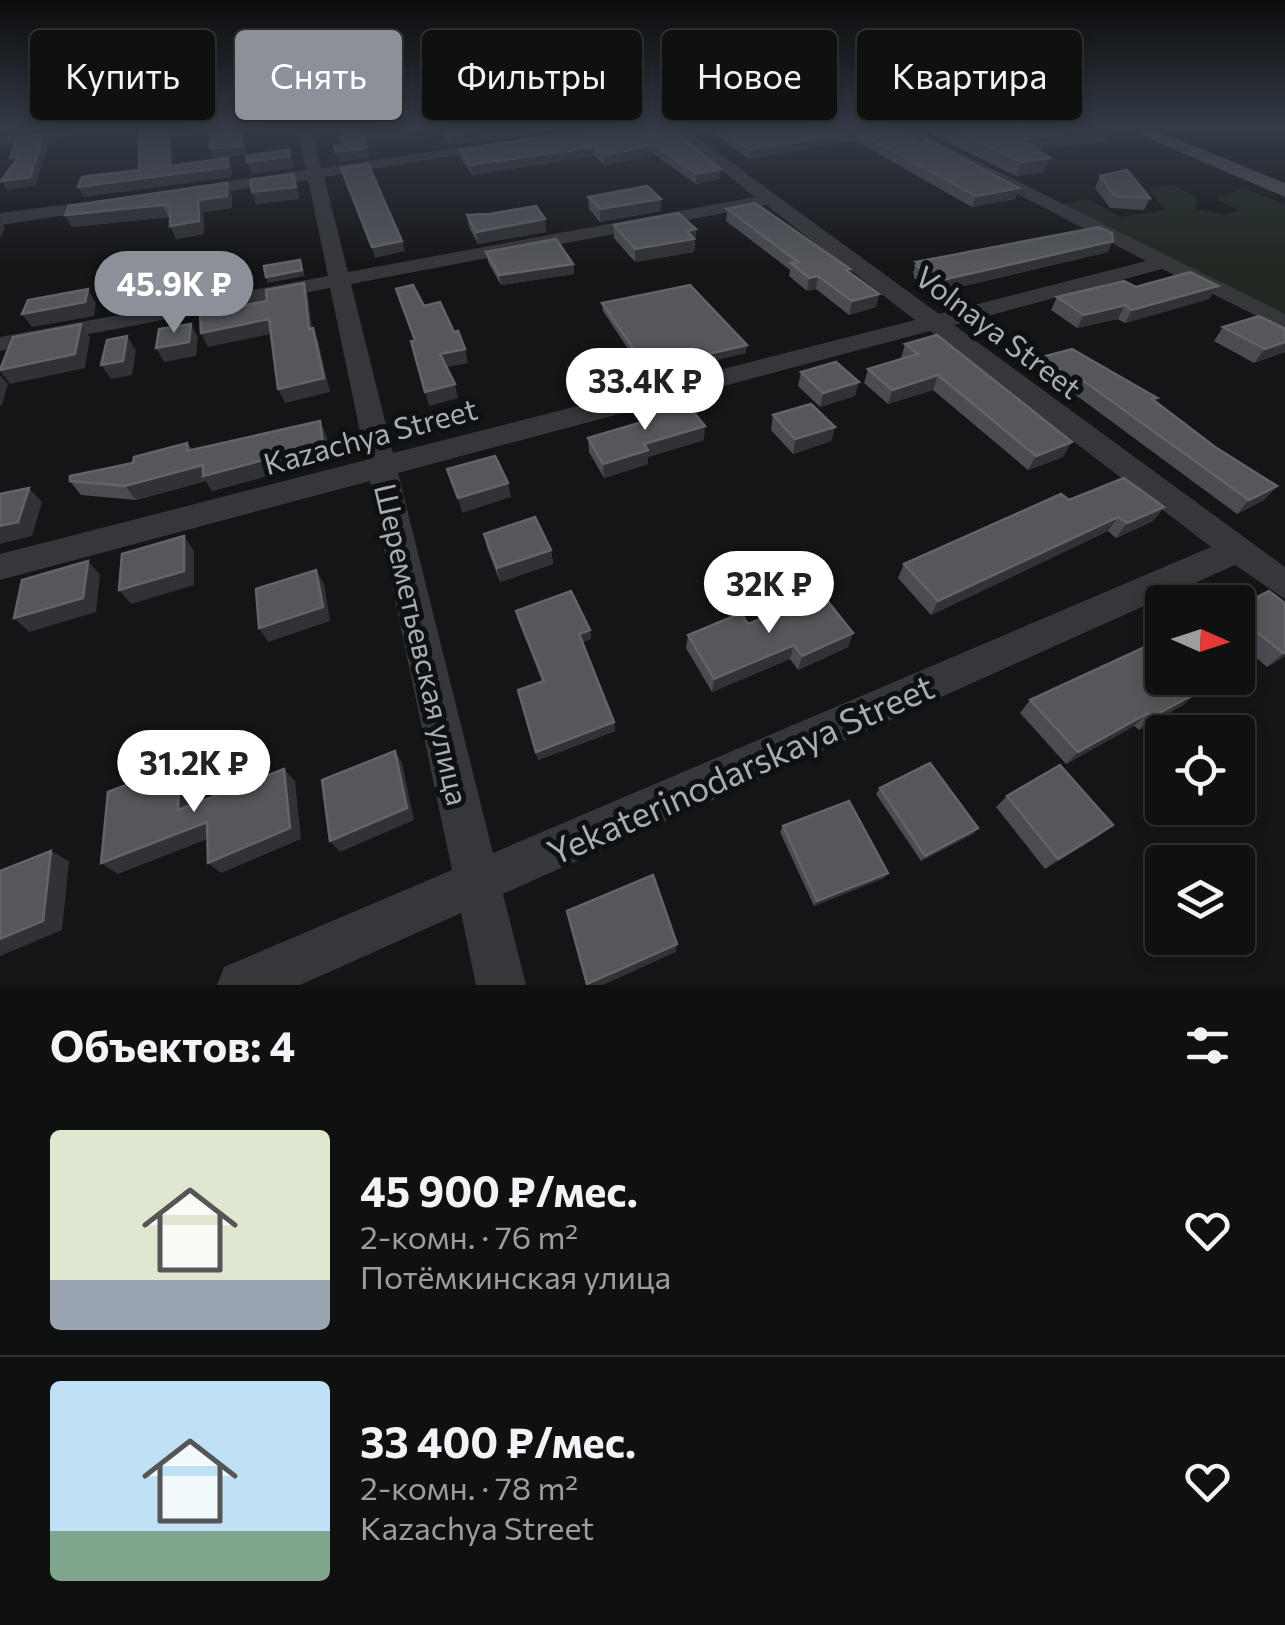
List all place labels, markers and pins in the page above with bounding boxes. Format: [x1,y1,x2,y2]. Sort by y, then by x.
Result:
pin: 45.9K ₽ [82,251,266,336]
pin: 33.4K ₽ [553,348,737,433]
pin: 32K ₽ [699,551,839,636]
pin: 31.2K ₽ [102,730,286,815]

